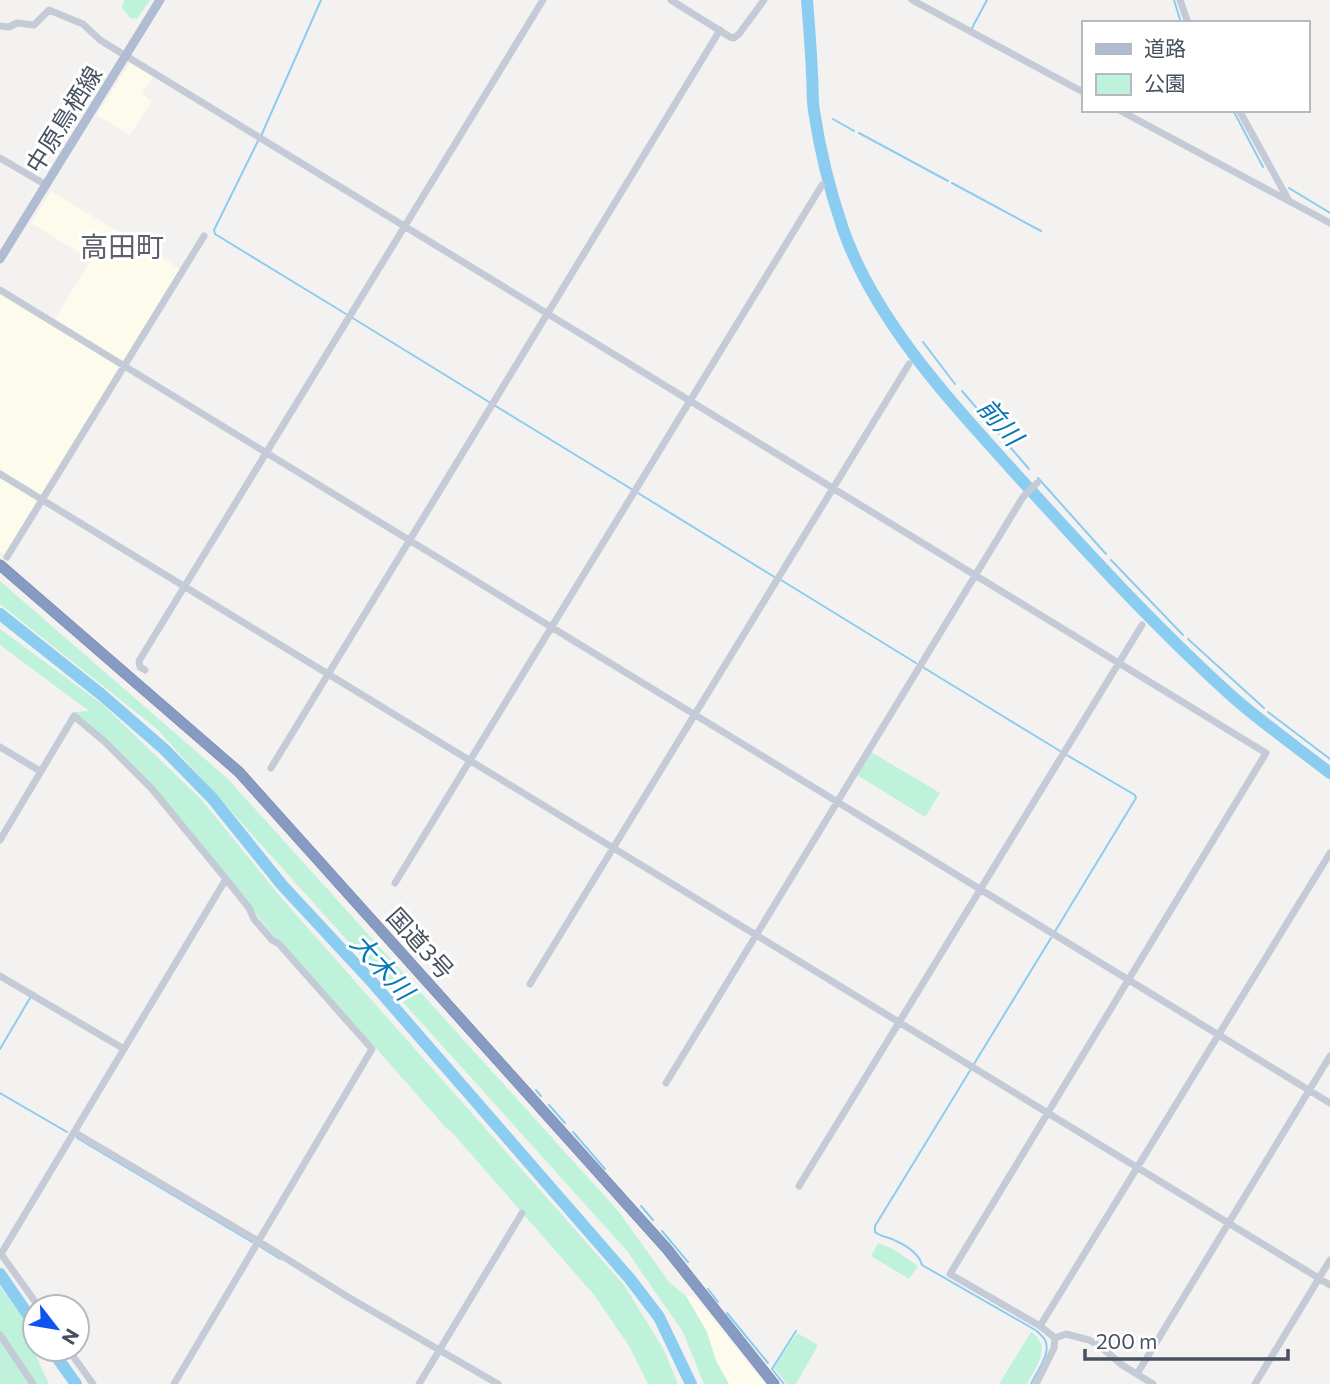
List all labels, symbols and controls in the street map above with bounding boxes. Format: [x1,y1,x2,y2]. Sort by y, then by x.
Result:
legend [1082,21,1309,112]
text: 道路 [1144,35,1186,60]
street label: 中原鳥栖線 [19,60,107,178]
text: 公園 [1144,70,1186,95]
district label: 高田町 [80,229,164,263]
water label: 前川 [972,391,1032,453]
street label: 国道3号 [382,901,460,985]
water label: 大木川 [345,927,423,1008]
north arrow [21,1293,91,1363]
scale bar [1085,1318,1288,1362]
text: N [57,1325,85,1349]
text: 200 m [1096,1328,1157,1353]

